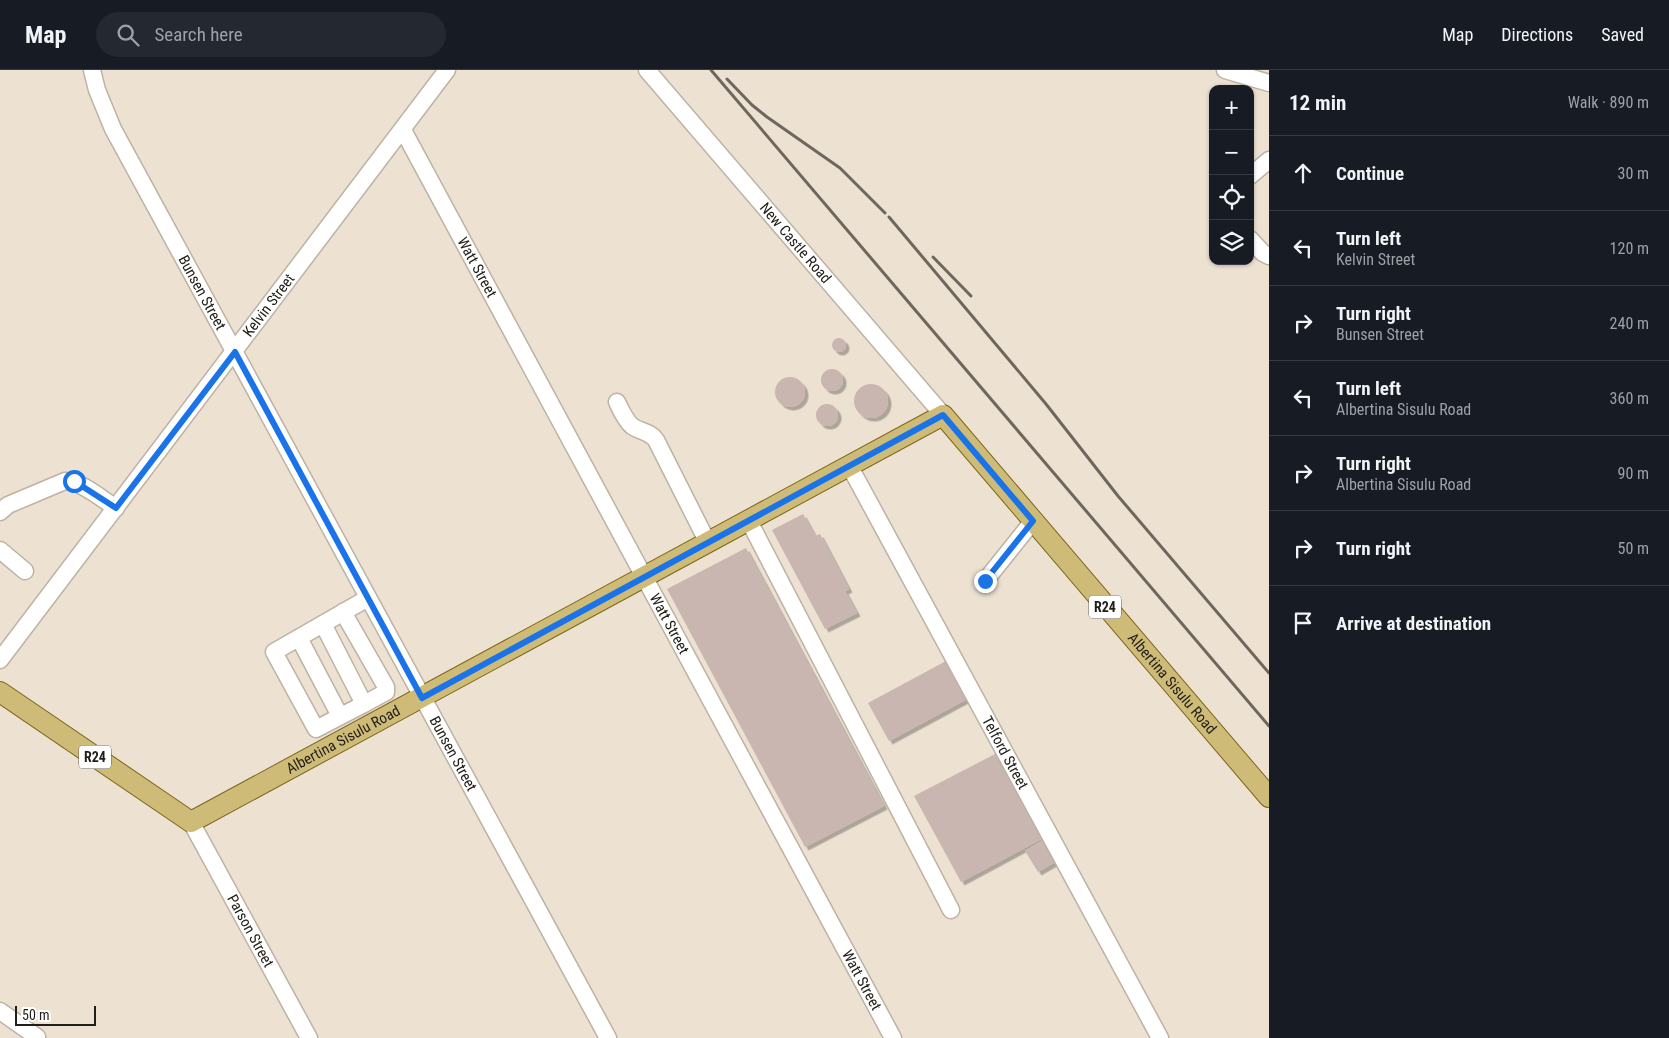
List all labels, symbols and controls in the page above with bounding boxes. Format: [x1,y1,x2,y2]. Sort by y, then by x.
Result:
search box [96,12,446,57]
text: Map [25,21,66,49]
icon: search [114,21,142,49]
text: Search here [154,23,243,46]
text: Map [1442,24,1473,45]
text: Directions [1501,24,1573,45]
text: Saved [1601,24,1644,45]
map controls [1209,85,1254,265]
button: + [1209,85,1254,130]
text: 12 min [1289,91,1346,115]
text: Walk · 890 m [1568,93,1649,112]
button: − [1209,130,1254,175]
icon: ahead [1289,159,1317,187]
text: Continue [1336,162,1404,185]
text: 30 m [1617,164,1649,183]
button: locate [1209,175,1254,220]
street label: New Castle Road [756,199,835,287]
button: layers [1209,220,1254,265]
text: Turn left [1336,227,1401,250]
street label: Watt Street [454,234,501,301]
icon: left [1289,234,1317,262]
text: 120 m [1610,239,1649,258]
text: Kelvin Street [1336,250,1415,269]
street label: Bunsen Street [174,252,230,333]
street label: Kelvin Street [239,270,298,340]
text: Turn right [1336,302,1411,325]
icon: right [1289,309,1317,337]
text: 240 m [1610,314,1649,333]
text: Bunsen Street [1336,325,1424,344]
text: Turn left [1336,377,1401,400]
icon: left [1289,384,1317,412]
text: 360 m [1610,389,1649,408]
text: Albertina Sisulu Road [1336,400,1471,419]
text: Turn right [1336,452,1411,475]
icon: right [1289,459,1317,487]
text: 90 m [1617,464,1649,483]
route start [63,470,86,493]
text: Albertina Sisulu Road [1336,475,1471,494]
icon: right [1289,534,1317,562]
text: Turn right [1336,537,1411,560]
text: 50 m [1617,539,1649,558]
route end [974,570,997,593]
street label: Watt Street [646,590,693,657]
road number: R24 [1089,596,1121,618]
icon: arrive [1289,609,1317,637]
text: Arrive at destination [1336,612,1491,635]
street label: Albertina Sisulu Road [1124,629,1220,738]
street label: Albertina Sisulu Road [283,702,403,778]
street label: Bunsen Street [426,713,481,794]
street label: Telford Street [978,713,1032,792]
road number: R24 [79,746,111,769]
street label: Parson Street [223,891,278,970]
street label: Watt Street [838,947,885,1013]
scale bar [15,1003,96,1026]
text: 50 m [22,1007,50,1023]

